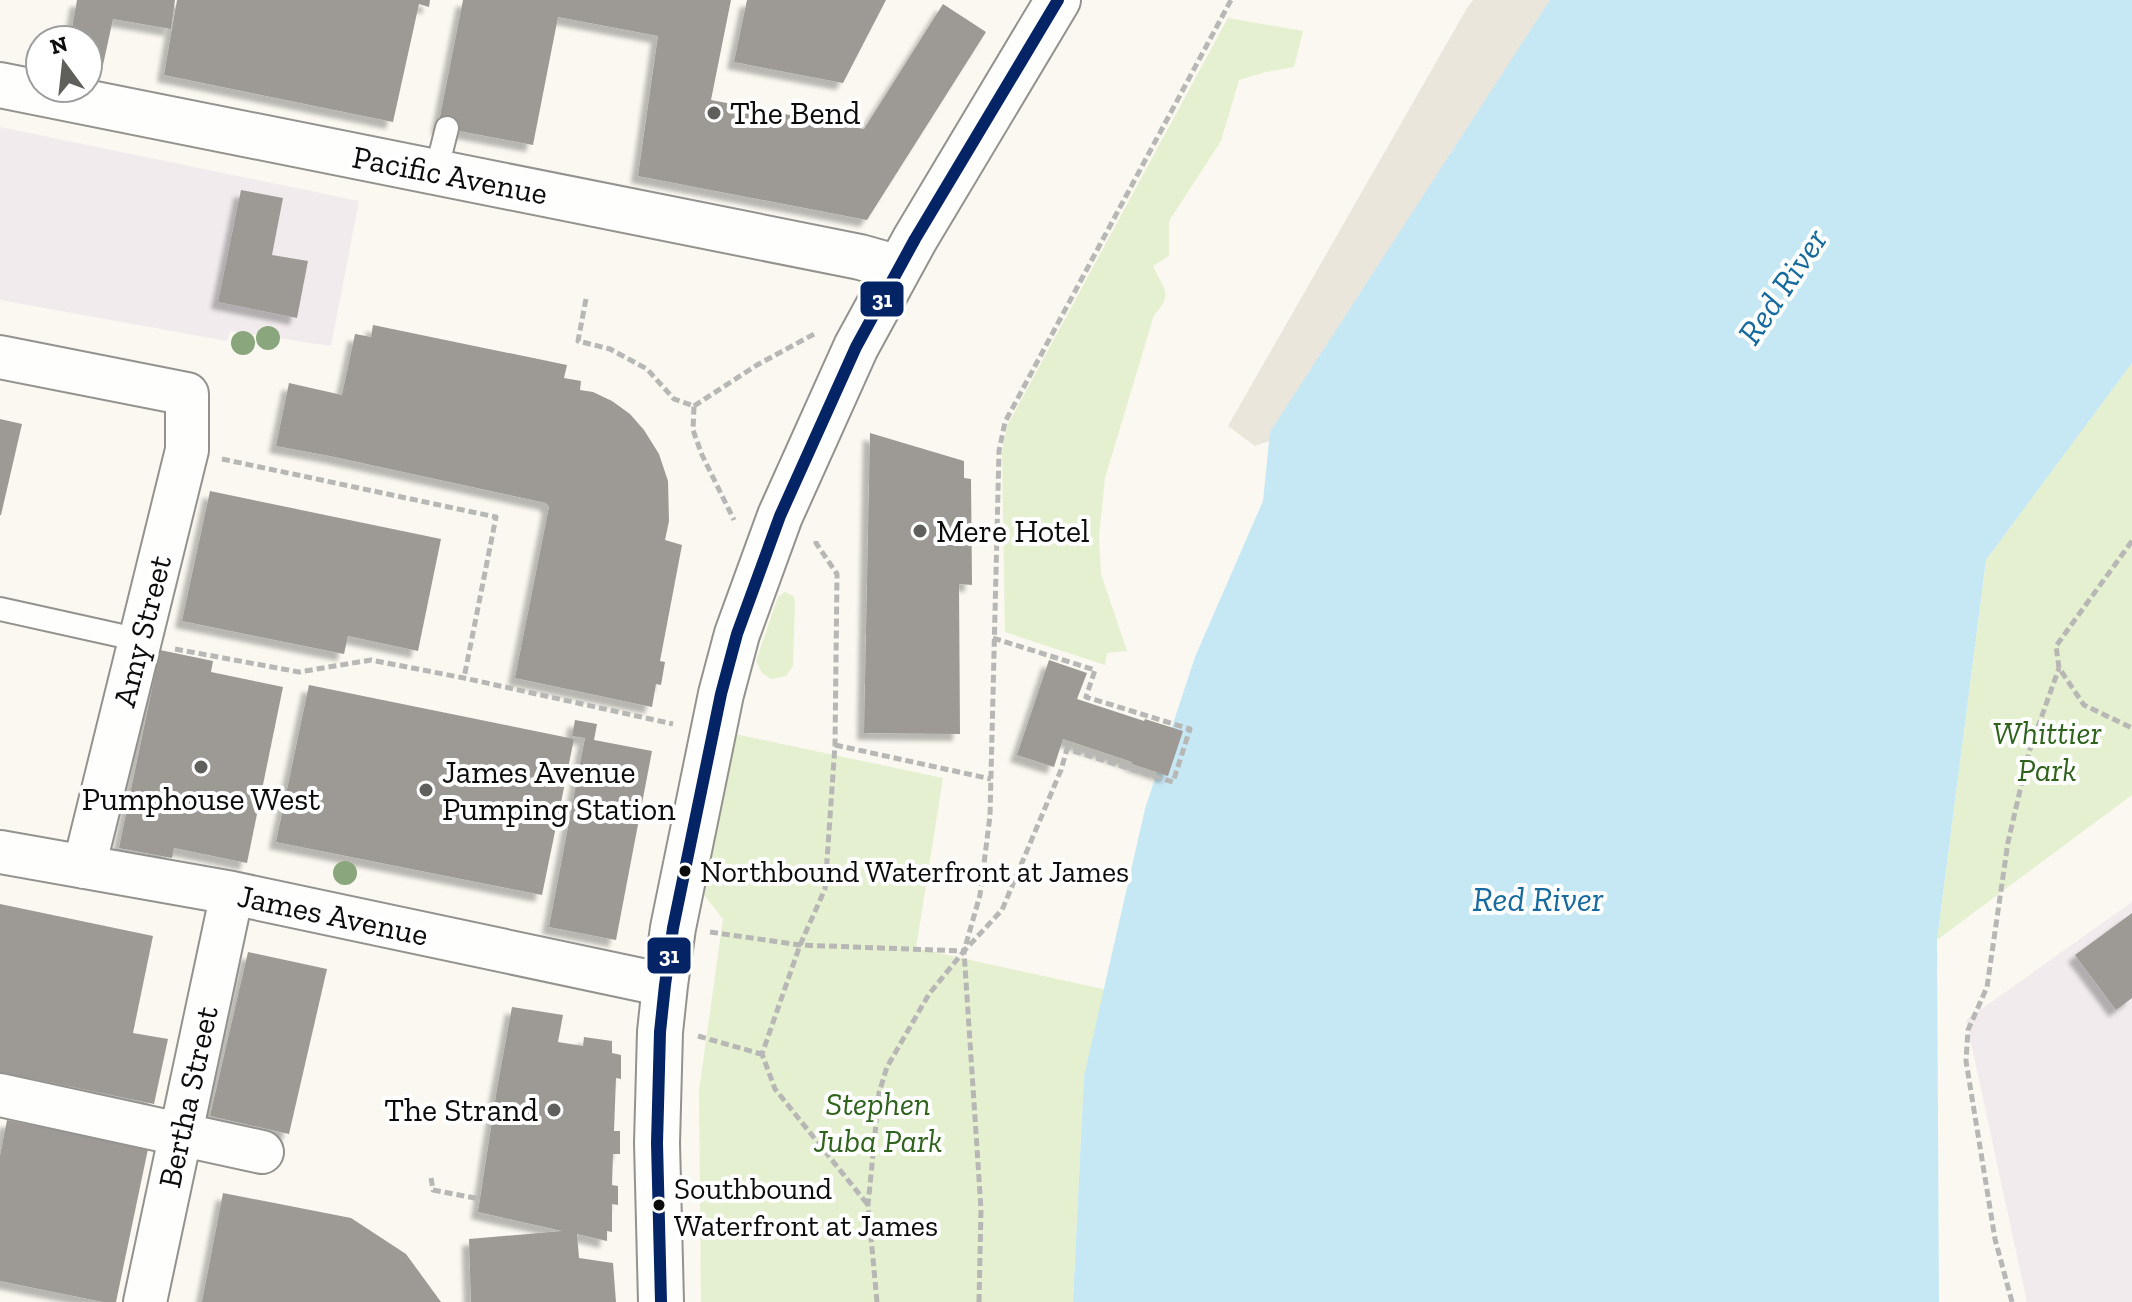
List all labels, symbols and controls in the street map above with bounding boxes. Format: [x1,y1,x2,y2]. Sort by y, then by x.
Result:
north arrow [24,24,104,104]
text: N [47,30,71,60]
place label: The Bend [730,94,861,132]
marker: The Bend [705,104,723,122]
street label: Pacific Avenue [349,137,551,213]
water label: Red River [1729,220,1836,352]
line badge: 31 [859,280,905,318]
text: 31 [872,286,892,313]
place label: Mere Hotel [936,512,1090,550]
marker: Mere Hotel [911,522,929,540]
street label: Amy Street [105,551,179,711]
park label: Whittier Park [1993,714,2102,789]
place label: James Avenue Pumping Station [442,753,676,828]
marker: Pumphouse West [192,758,210,776]
place label: Pumphouse West [82,780,320,818]
marker: James Avenue Pumping Station [417,781,435,799]
place label: Northbound Waterfront at James [700,854,1129,890]
marker: Northbound Waterfront at James [677,863,693,879]
street label: James Avenue [234,876,432,954]
water label: Red River [1473,879,1604,920]
line badge: 31 [646,936,692,975]
text: 31 [659,942,679,969]
street label: Bertha Street [150,1003,226,1191]
park label: Stephen Juba Park [813,1085,942,1160]
place label: The Strand [384,1091,538,1129]
marker: The Strand [545,1101,563,1119]
place label: Southbound Waterfront at James [674,1171,938,1244]
marker: Southbound Waterfront at James [651,1197,667,1213]

